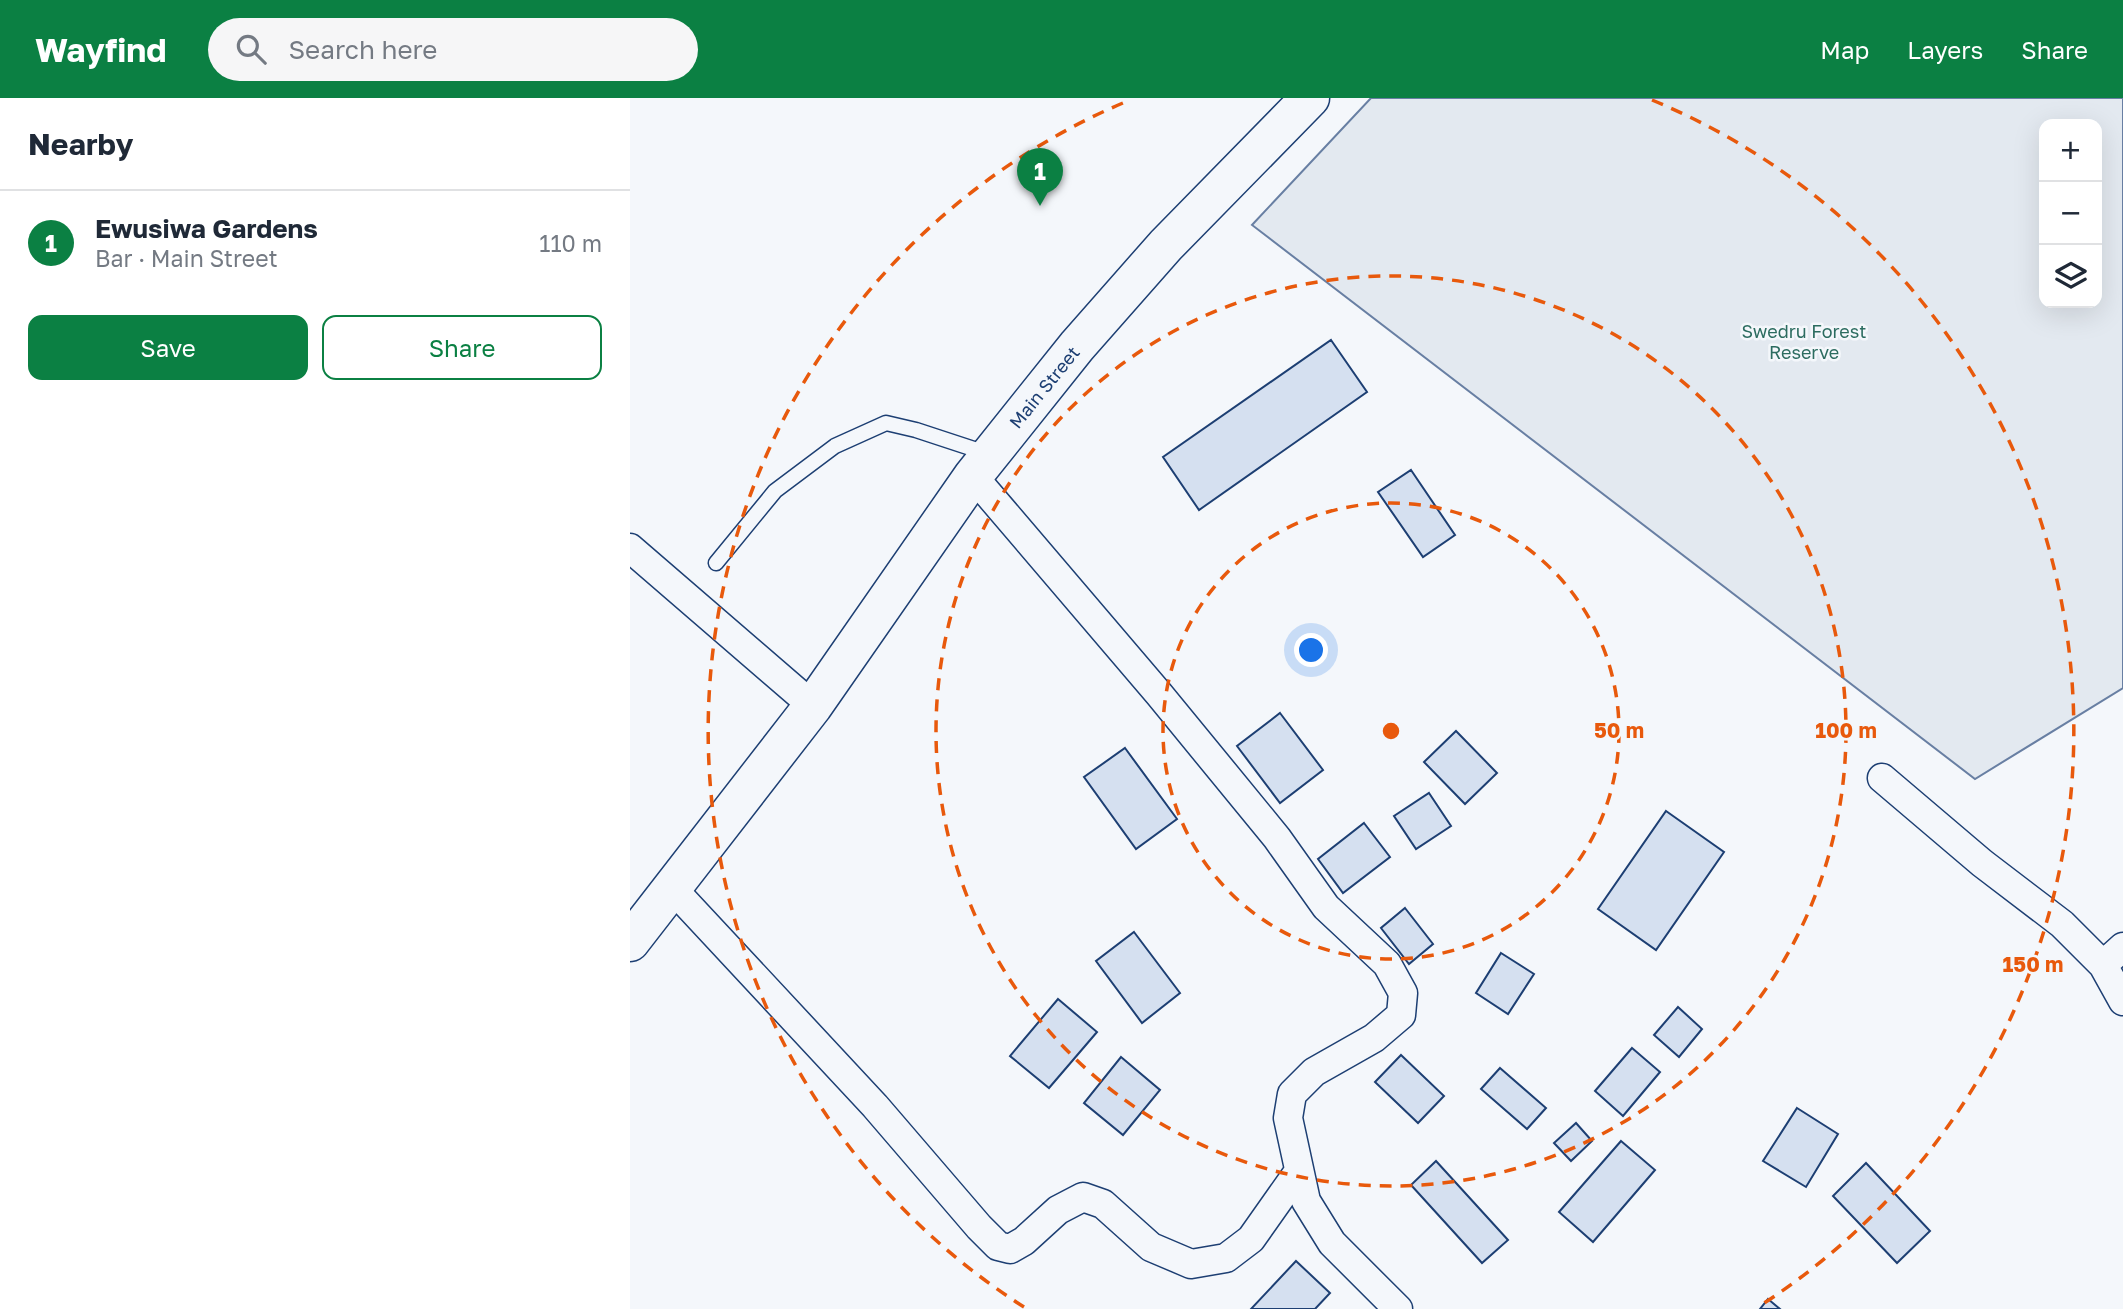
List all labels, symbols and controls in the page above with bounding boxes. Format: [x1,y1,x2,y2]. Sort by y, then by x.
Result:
search box [208,18,698,81]
text: Wayfind [35,30,166,69]
icon: search [232,30,270,68]
text: Search here [288,34,437,65]
text: Map [1820,35,1869,64]
text: Layers [1907,35,1983,64]
text: Share [2021,35,2088,64]
map controls [2039,119,2102,308]
button: + [2039,119,2102,182]
text: Nearby [28,126,133,162]
pin: 1 [1017,148,1063,206]
button: − [2039,182,2102,245]
text: Ewusiwa Gardens [95,213,318,244]
text: 1 [45,229,57,257]
text: 110 m [539,229,602,257]
text: Bar · Main Street [95,244,278,272]
button: layers [2039,245,2102,308]
button: Save [28,315,308,380]
button: Share [322,315,602,380]
park label: Swedru Forest Reserve [1741,320,1867,363]
street label: Main Street [1004,341,1084,433]
your location [1294,633,1328,667]
text: 50 m [1594,717,1644,743]
text: 100 m [1815,717,1877,743]
centre of rings [1379,719,1403,743]
text: 150 m [2003,951,2063,977]

